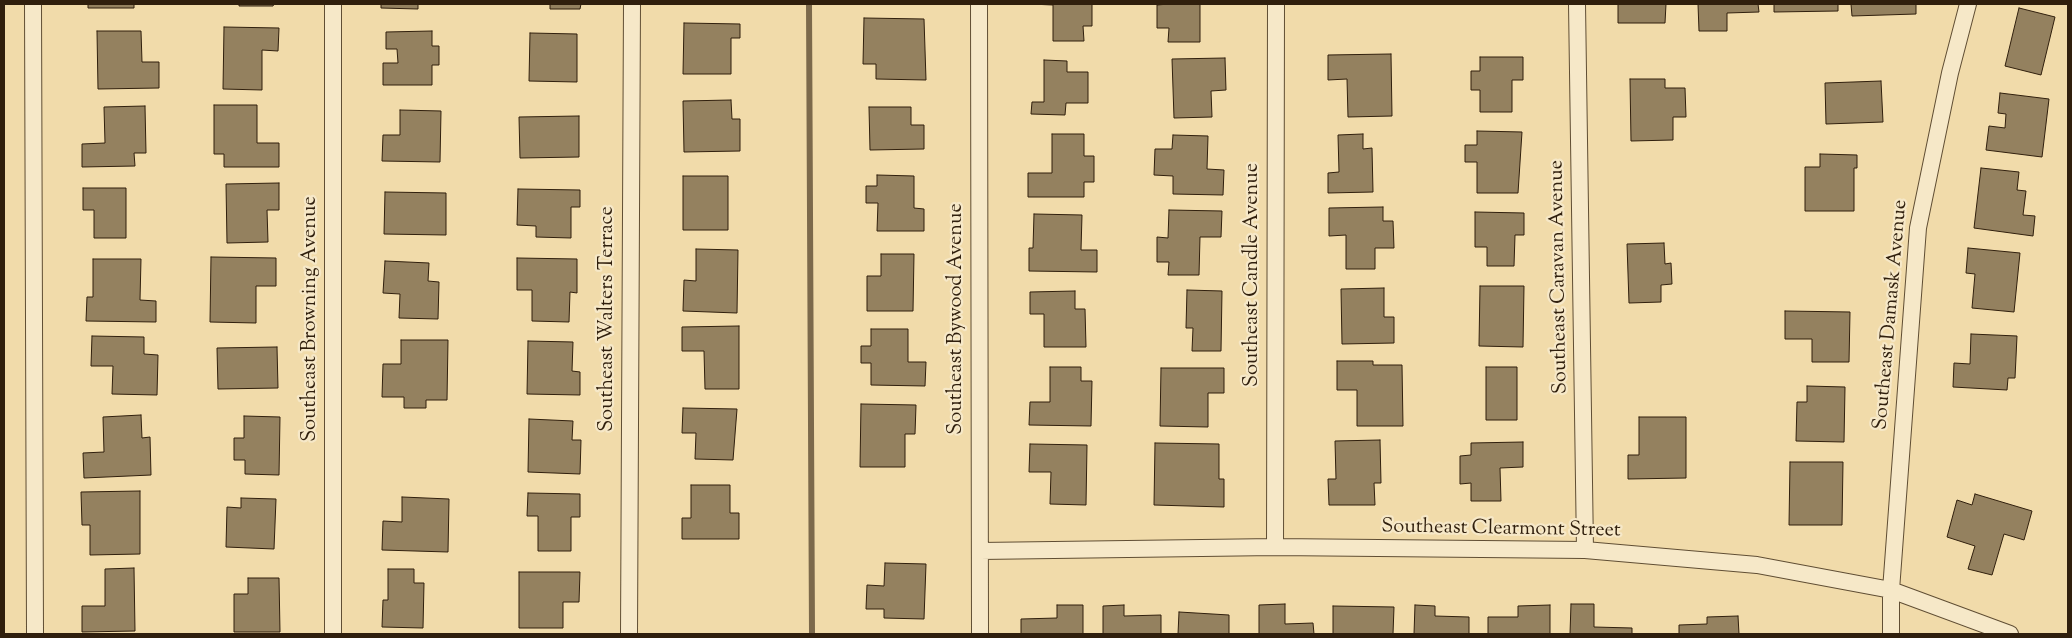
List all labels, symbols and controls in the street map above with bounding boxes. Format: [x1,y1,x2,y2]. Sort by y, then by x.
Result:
street label: Southeast Caravan Avenue [1546,160,1574,394]
street label: Southeast Candle Avenue [1242,163,1266,387]
street label: Southeast Browning Avenue [300,196,324,442]
street label: Southeast Damask Avenue [1870,199,1914,431]
street label: Southeast Bywood Avenue [946,203,970,435]
street label: Southeast Walters Terrace [597,206,621,432]
street label: Southeast Clearmont Street [1381,516,1621,544]

